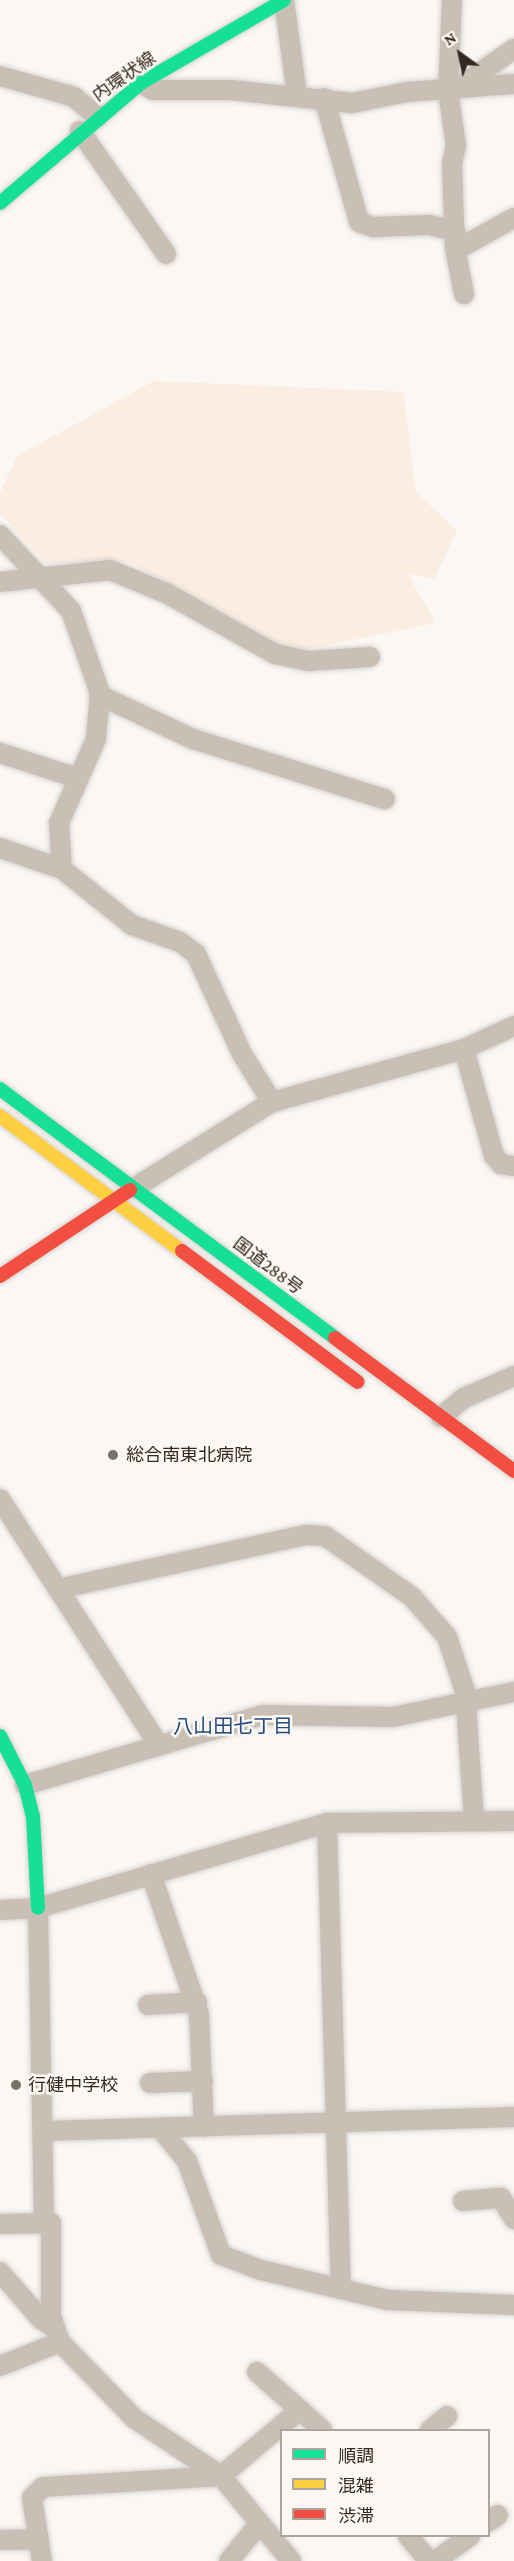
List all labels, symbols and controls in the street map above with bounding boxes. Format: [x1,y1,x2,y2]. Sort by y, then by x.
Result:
north arrow [430,24,490,84]
text: N [441,28,459,49]
street label: 内環状線 [88,48,160,106]
street label: 国道288号 [229,1233,307,1299]
place label: 総合南東北病院 [126,1444,252,1466]
marker: 総合南東北病院 [104,1446,122,1464]
district label: 八山田七丁目 [173,1714,293,1738]
place label: 行健中学校 [28,2074,118,2096]
marker: 行健中学校 [9,2078,23,2092]
legend [280,2429,490,2537]
text: 順調 [338,2446,374,2466]
text: 混雑 [338,2476,374,2496]
text: 渋滞 [338,2506,374,2526]

